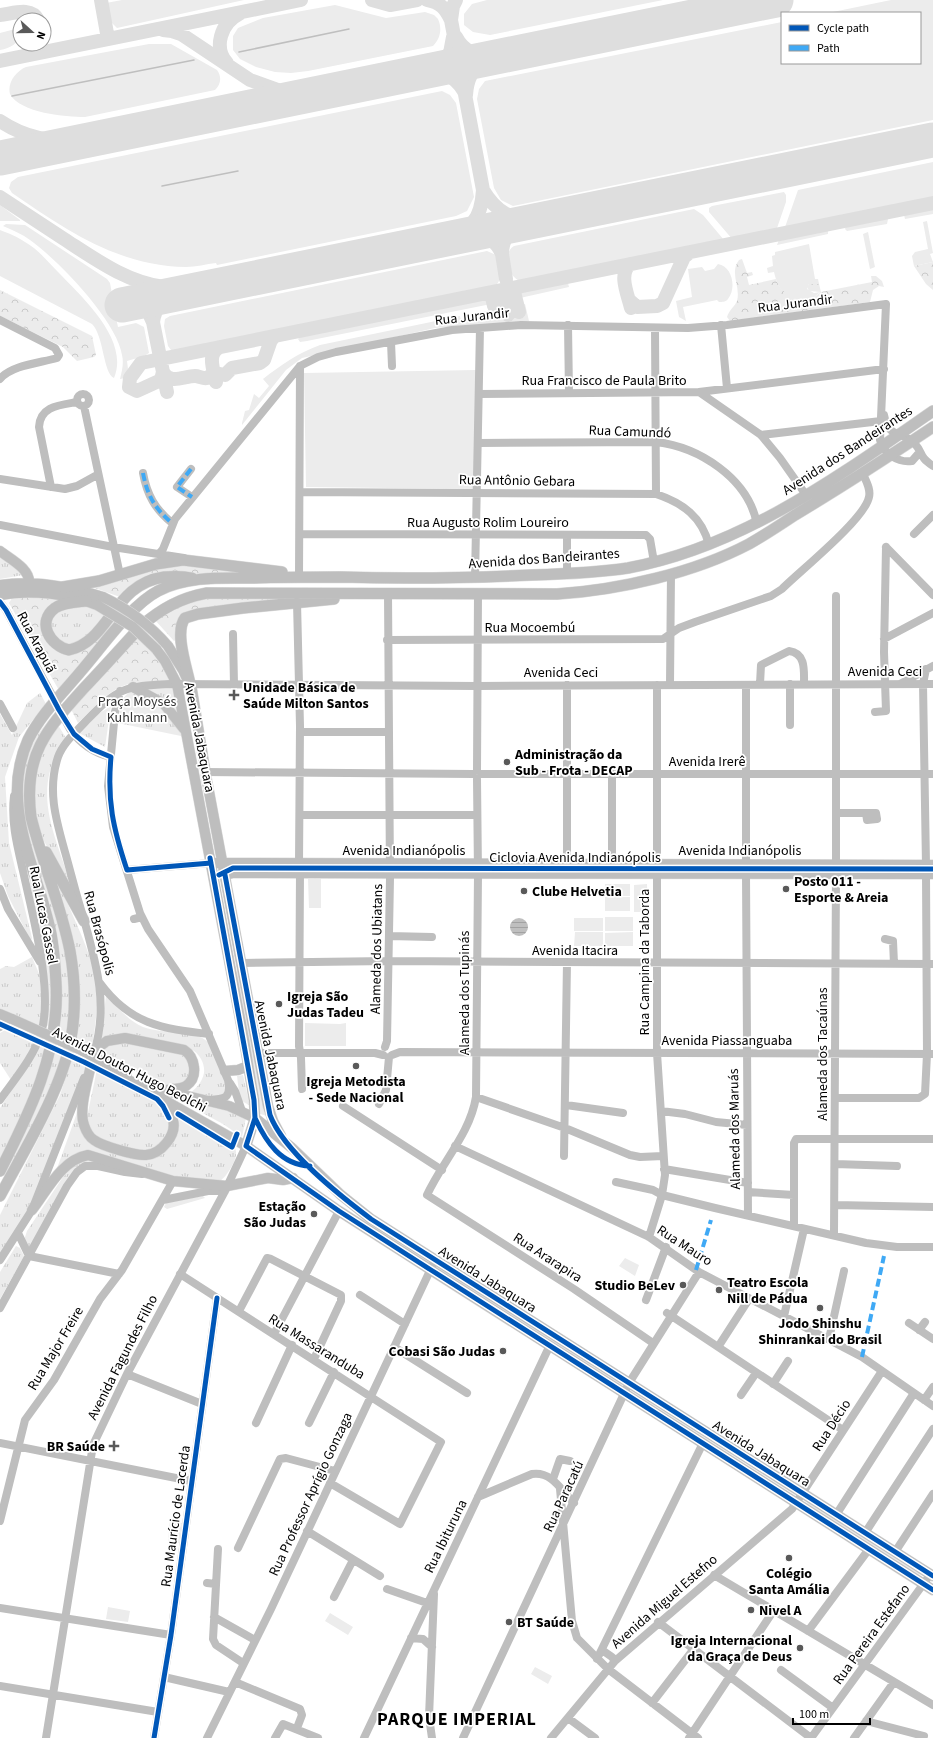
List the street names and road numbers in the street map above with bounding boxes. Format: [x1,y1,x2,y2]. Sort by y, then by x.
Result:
street label: Rua Jurandir [757,289,834,318]
street label: Rua Jurandir [434,303,511,331]
street label: Rua Francisco de Paula Brito [521,371,687,391]
street label: Avenida dos Bandeirantes [779,401,917,500]
street label: Rua Camundó [588,421,672,443]
street label: Rua Antônio Gebara [459,470,575,492]
street label: Rua Augusto Rolim Loureiro [407,513,569,533]
street label: Avenida dos Bandeirantes [468,544,620,574]
street label: Rua Arapuã [12,608,61,677]
street label: Rua Mocoembú [485,618,575,638]
street label: Avenida Ceci [848,662,922,682]
street label: Avenida Ceci [524,663,598,683]
street label: Avenida Jabaquara [179,680,220,794]
street label: Avenida Irerê [669,752,745,772]
street label: Avenida Indianópolis [343,841,466,861]
street label: Avenida Indianópolis [679,841,802,861]
street label: Ciclovia Avenida Indianópolis [489,848,661,868]
street label: Rua Lucas Gassel [24,864,62,966]
street label: Alameda dos Ubiatans [366,883,388,1014]
street label: Rua Brasópolis [78,889,120,978]
street label: Rua Campina da Taborda [635,889,655,1035]
street label: Alameda dos Tupinás [455,931,475,1055]
street label: Avenida Itacira [532,941,618,961]
street label: Alameda dos Tacaúnas [813,987,833,1121]
street label: Avenida Jabaquara [249,998,291,1112]
street label: Avenida Doutor Hugo Beolchi [49,1022,210,1118]
street label: Avenida Piassanguaba [662,1031,792,1051]
street label: Alameda dos Maruás [724,1068,746,1190]
street label: Rua Mauro [653,1220,716,1271]
street label: Rua Ararapira [509,1228,586,1288]
street label: Avenida Jabaquara [435,1242,540,1318]
street label: Avenida Fagundes Filho [83,1291,163,1423]
street label: Rua Major Freire [23,1303,89,1394]
street label: Rua Massaranduba [264,1309,369,1385]
street label: Rua Décio [808,1396,856,1455]
street label: Rua Professor Aprígio Gonzaga [264,1409,358,1580]
street label: Avenida Jabaquara [709,1416,814,1492]
street label: Rua Maurício de Lacerda [156,1444,196,1588]
street label: Rua Paracatú [539,1457,589,1535]
street label: Rua Ibituruna [419,1496,472,1577]
street label: Avenida Miguel Estefno [607,1550,722,1654]
street label: Rua Pereira Estefano [828,1580,915,1689]

